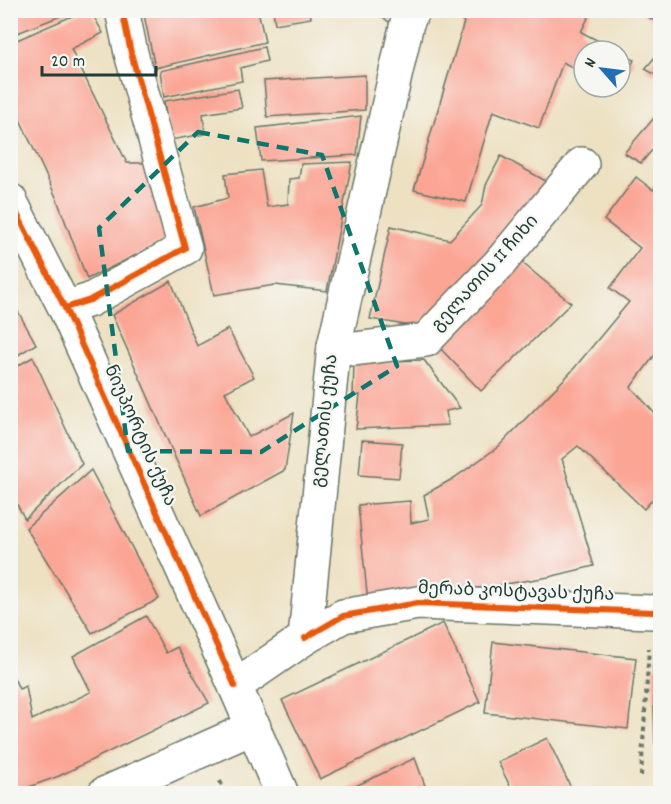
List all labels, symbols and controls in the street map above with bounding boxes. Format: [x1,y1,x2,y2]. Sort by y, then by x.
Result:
scale bar [42,39,156,77]
north arrow [572,39,632,99]
text: 20 m [51,50,85,75]
text: N [579,54,603,72]
street label: გელათის II ჩიხი [427,210,545,338]
street label: გელათის ქუჩა [307,353,345,489]
street label: ნიუპორტის ქუჩა [97,361,181,511]
street label: მერაბ კოსტავას ქუჩა [417,577,615,609]

